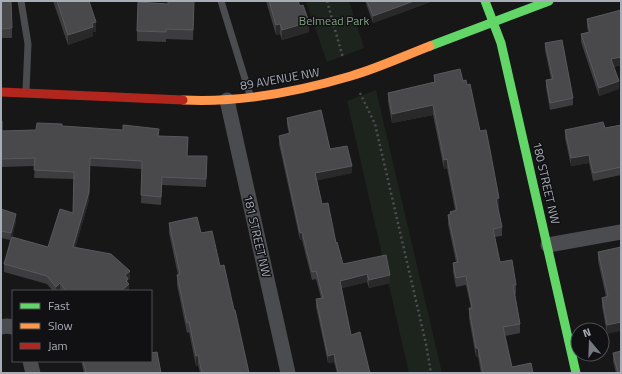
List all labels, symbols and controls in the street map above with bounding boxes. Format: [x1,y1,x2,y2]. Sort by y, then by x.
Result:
park label: Belmead Park [299,11,369,30]
street label: 89 AVENUE NW [239,62,321,95]
street label: 180 STREET NW [528,140,565,226]
street label: 181 STREET NW [239,193,276,279]
legend [12,290,152,362]
text: Fast [48,296,71,315]
text: Slow [48,316,73,335]
north arrow [570,322,610,362]
text: N [581,324,593,341]
text: Jam [48,336,68,355]

